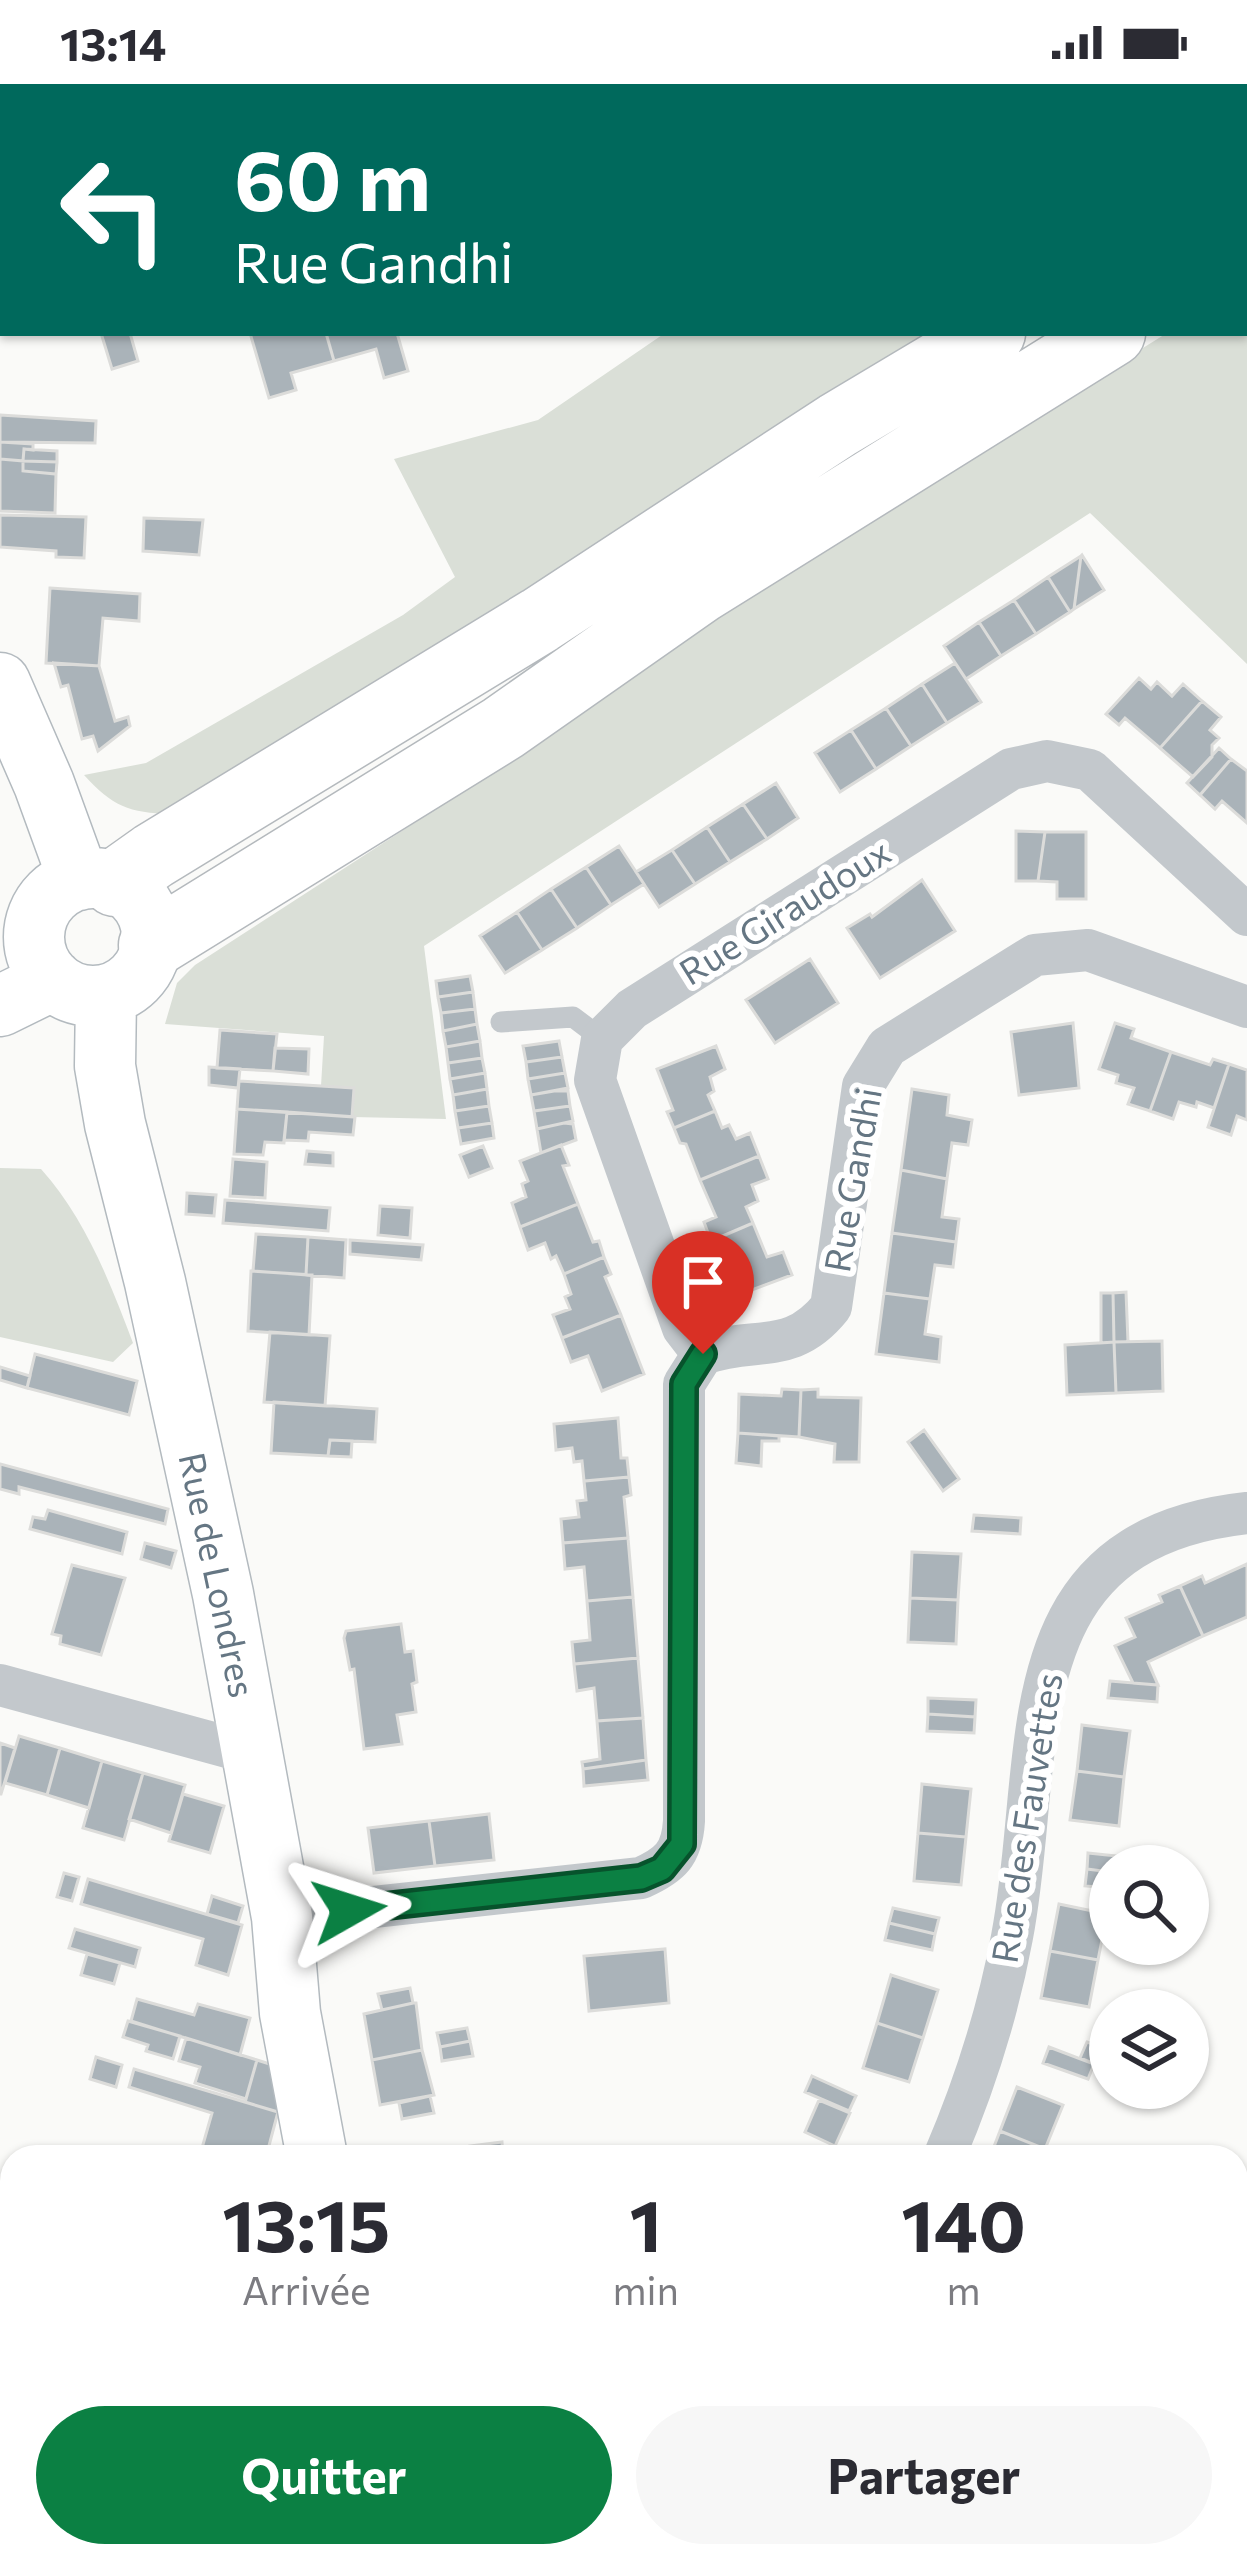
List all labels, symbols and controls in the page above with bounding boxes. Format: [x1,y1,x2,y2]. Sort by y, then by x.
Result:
text: 13:14 [60,15,166,70]
text: 60 m [234,126,431,228]
icon: left [36,132,192,288]
text: Rue Gandhi [234,228,514,294]
street label: Rue Giraudoux [670,828,897,993]
street label: Rue Gandhi [813,1084,889,1275]
pin [652,1231,754,1354]
icon: arrive [670,1249,736,1315]
street label: Rue de Londres [172,1448,266,1701]
street label: Rue des Fauvettes [980,1670,1070,1966]
map controls [1089,1845,1209,2109]
button: search [1089,1845,1209,1965]
position arrow [286,1847,412,1973]
button: layers [1089,1989,1209,2109]
text: 13:15 [222,2179,390,2267]
text: 1 [629,2179,662,2267]
text: 140 [901,2179,1026,2267]
text: Arrivée [242,2265,371,2313]
text: min [613,2265,679,2313]
text: m [946,2265,980,2313]
button: Quitter [36,2406,612,2544]
button: Partager [636,2406,1212,2544]

